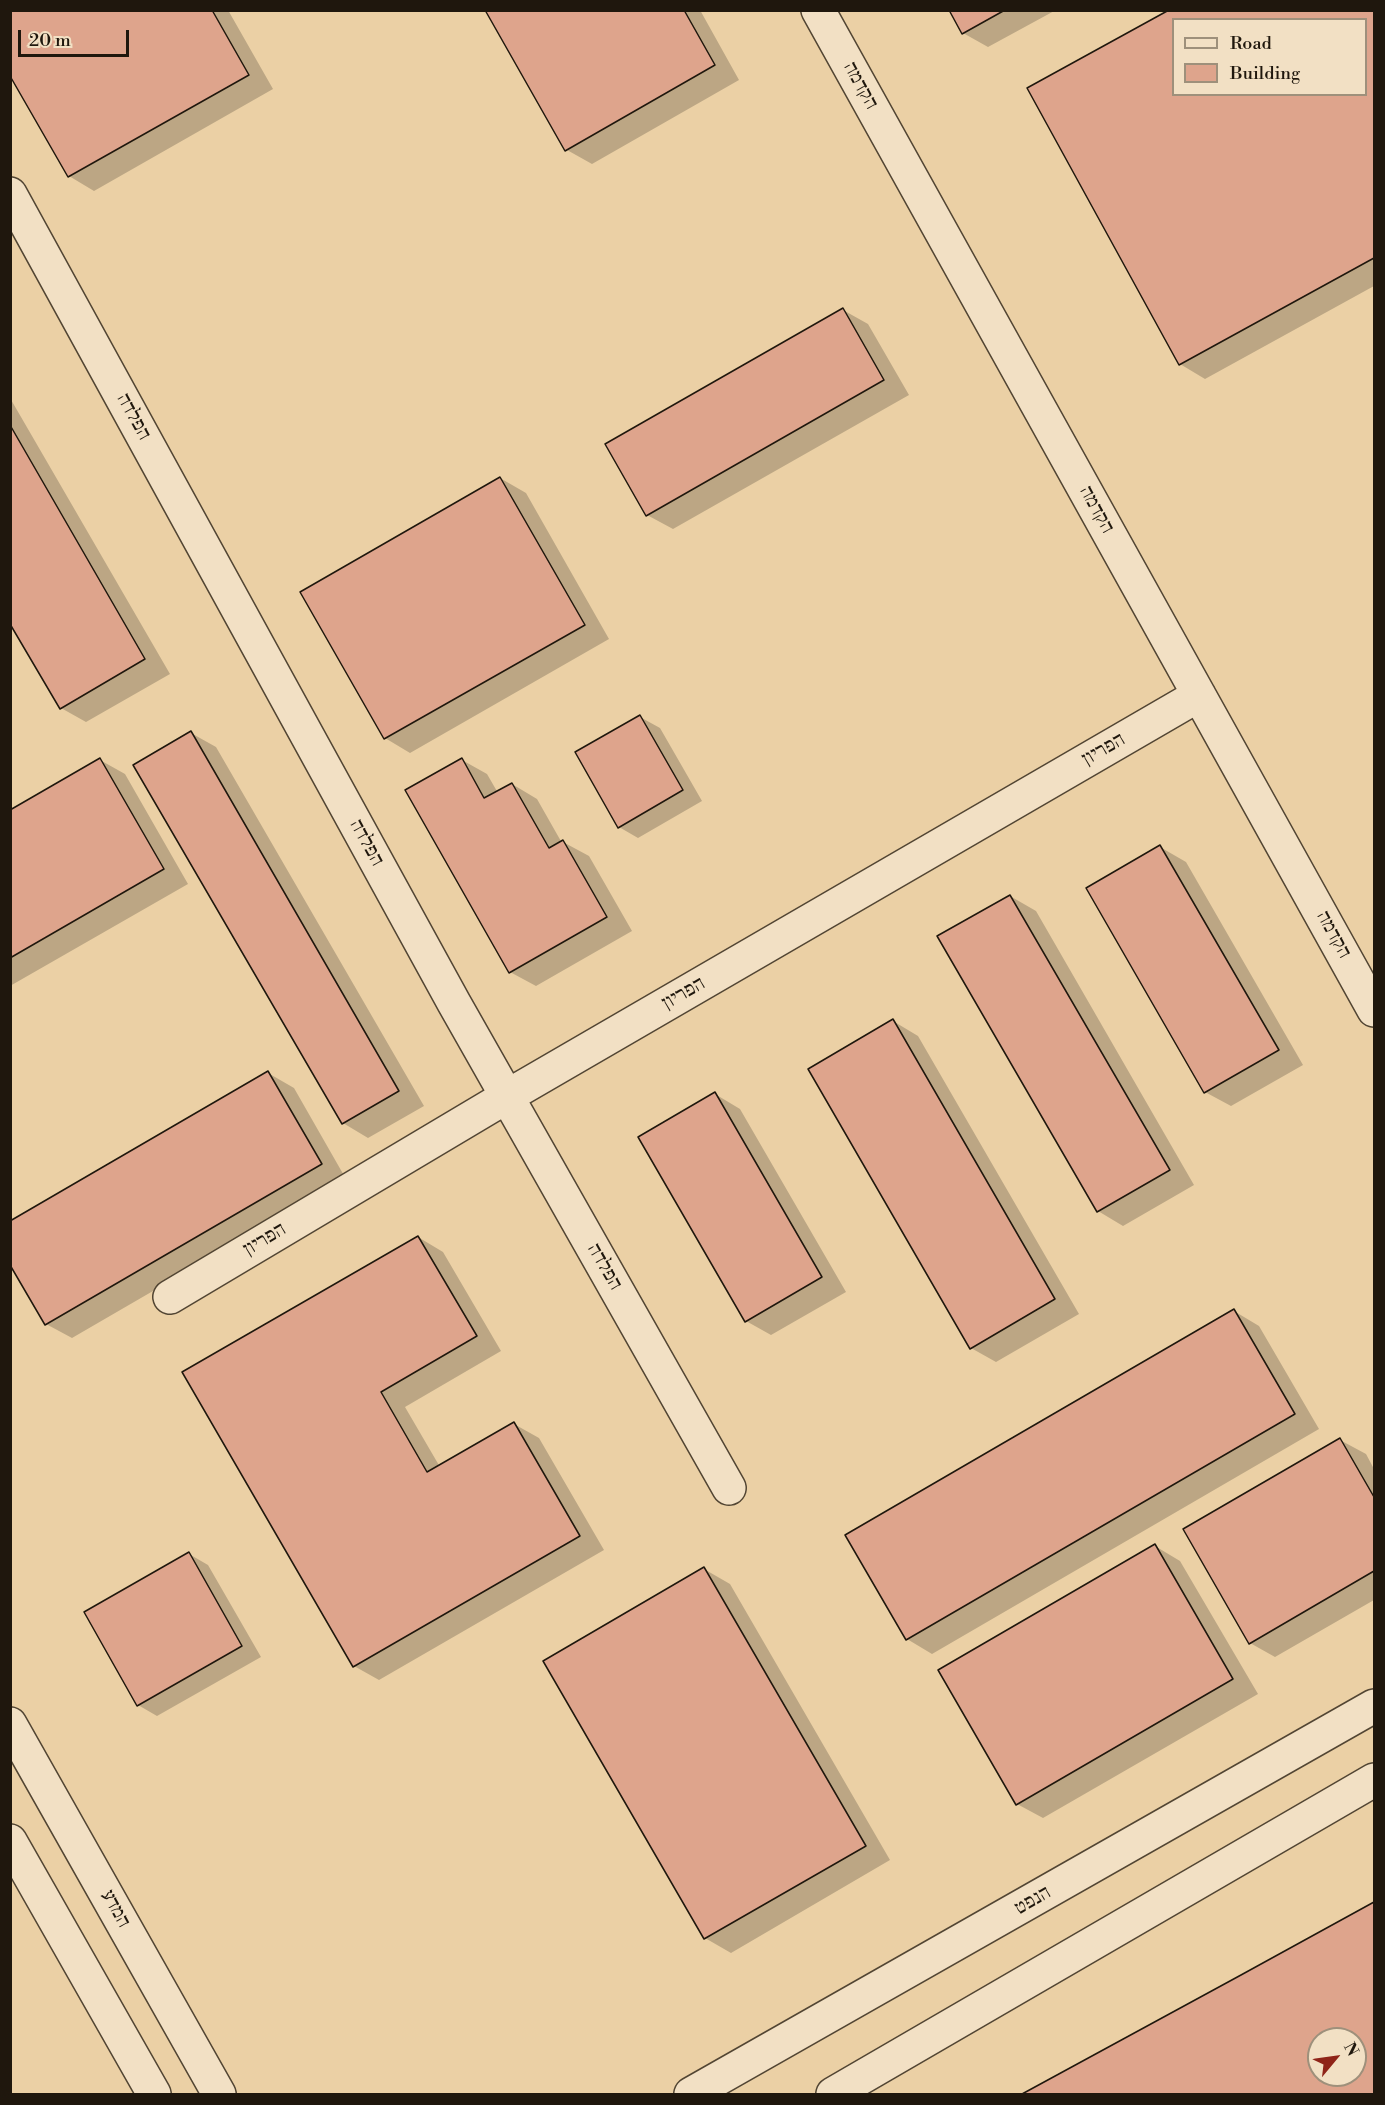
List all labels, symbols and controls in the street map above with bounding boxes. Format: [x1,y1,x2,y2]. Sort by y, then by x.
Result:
scale bar [21,18,132,56]
legend [1172,18,1367,96]
text: 20 m [29,29,71,52]
text: Road [1230,32,1272,55]
street label: הקדמה [837,58,883,114]
text: Building [1230,62,1300,85]
street label: הפלדה [110,389,156,445]
street label: הקדמה [1073,482,1119,538]
street label: הפריון [1078,728,1130,772]
street label: הפלדה [343,815,389,871]
street label: הקדמה [1310,907,1356,963]
street label: הפריון [658,972,710,1016]
street label: הפריון [239,1218,291,1262]
street label: הפלדה [581,1239,627,1295]
street label: הנפט [1011,1881,1055,1921]
street label: המדע [95,1886,135,1932]
north arrow [1307,2027,1367,2087]
text: N [1339,2039,1363,2060]

